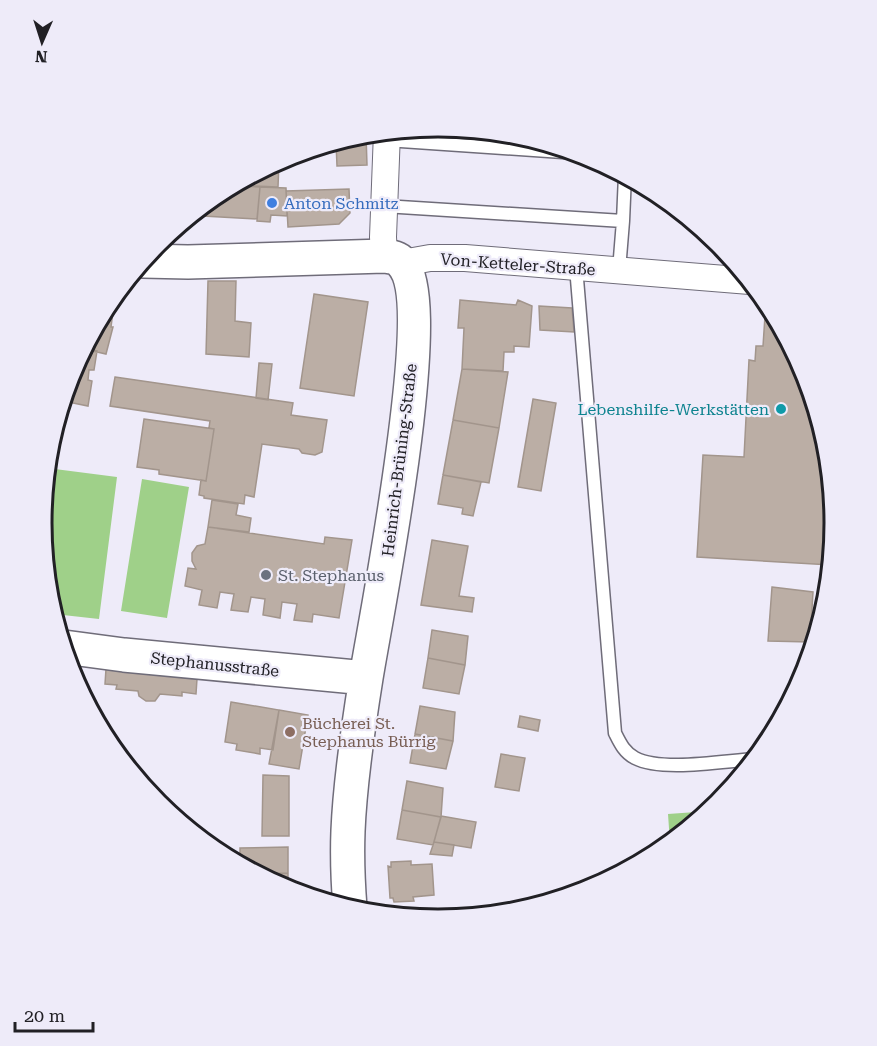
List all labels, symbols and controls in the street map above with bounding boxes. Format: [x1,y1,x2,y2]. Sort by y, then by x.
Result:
north arrow [12,12,72,72]
text: N [35,47,48,66]
place label: Anton Schmitz [284,194,399,213]
marker: Anton Schmitz [265,196,279,210]
street label: Von-Ketteler-Straße [440,250,596,279]
street label: Heinrich-Brüning-Straße [378,362,421,558]
place label: Lebenshilfe-Werkstätten [577,400,769,419]
marker: Lebenshilfe-Werkstätten [774,402,788,416]
place label: St. Stephanus [278,566,384,585]
marker: St. Stephanus [259,568,273,582]
street label: Stephanusstraße [150,648,280,681]
place label: Bücherei St. Stephanus Bürrig [302,714,437,751]
marker: Bücherei St. Stephanus Bürrig [283,725,297,739]
scale bar [15,995,93,1033]
text: 20 m [24,1005,65,1026]

